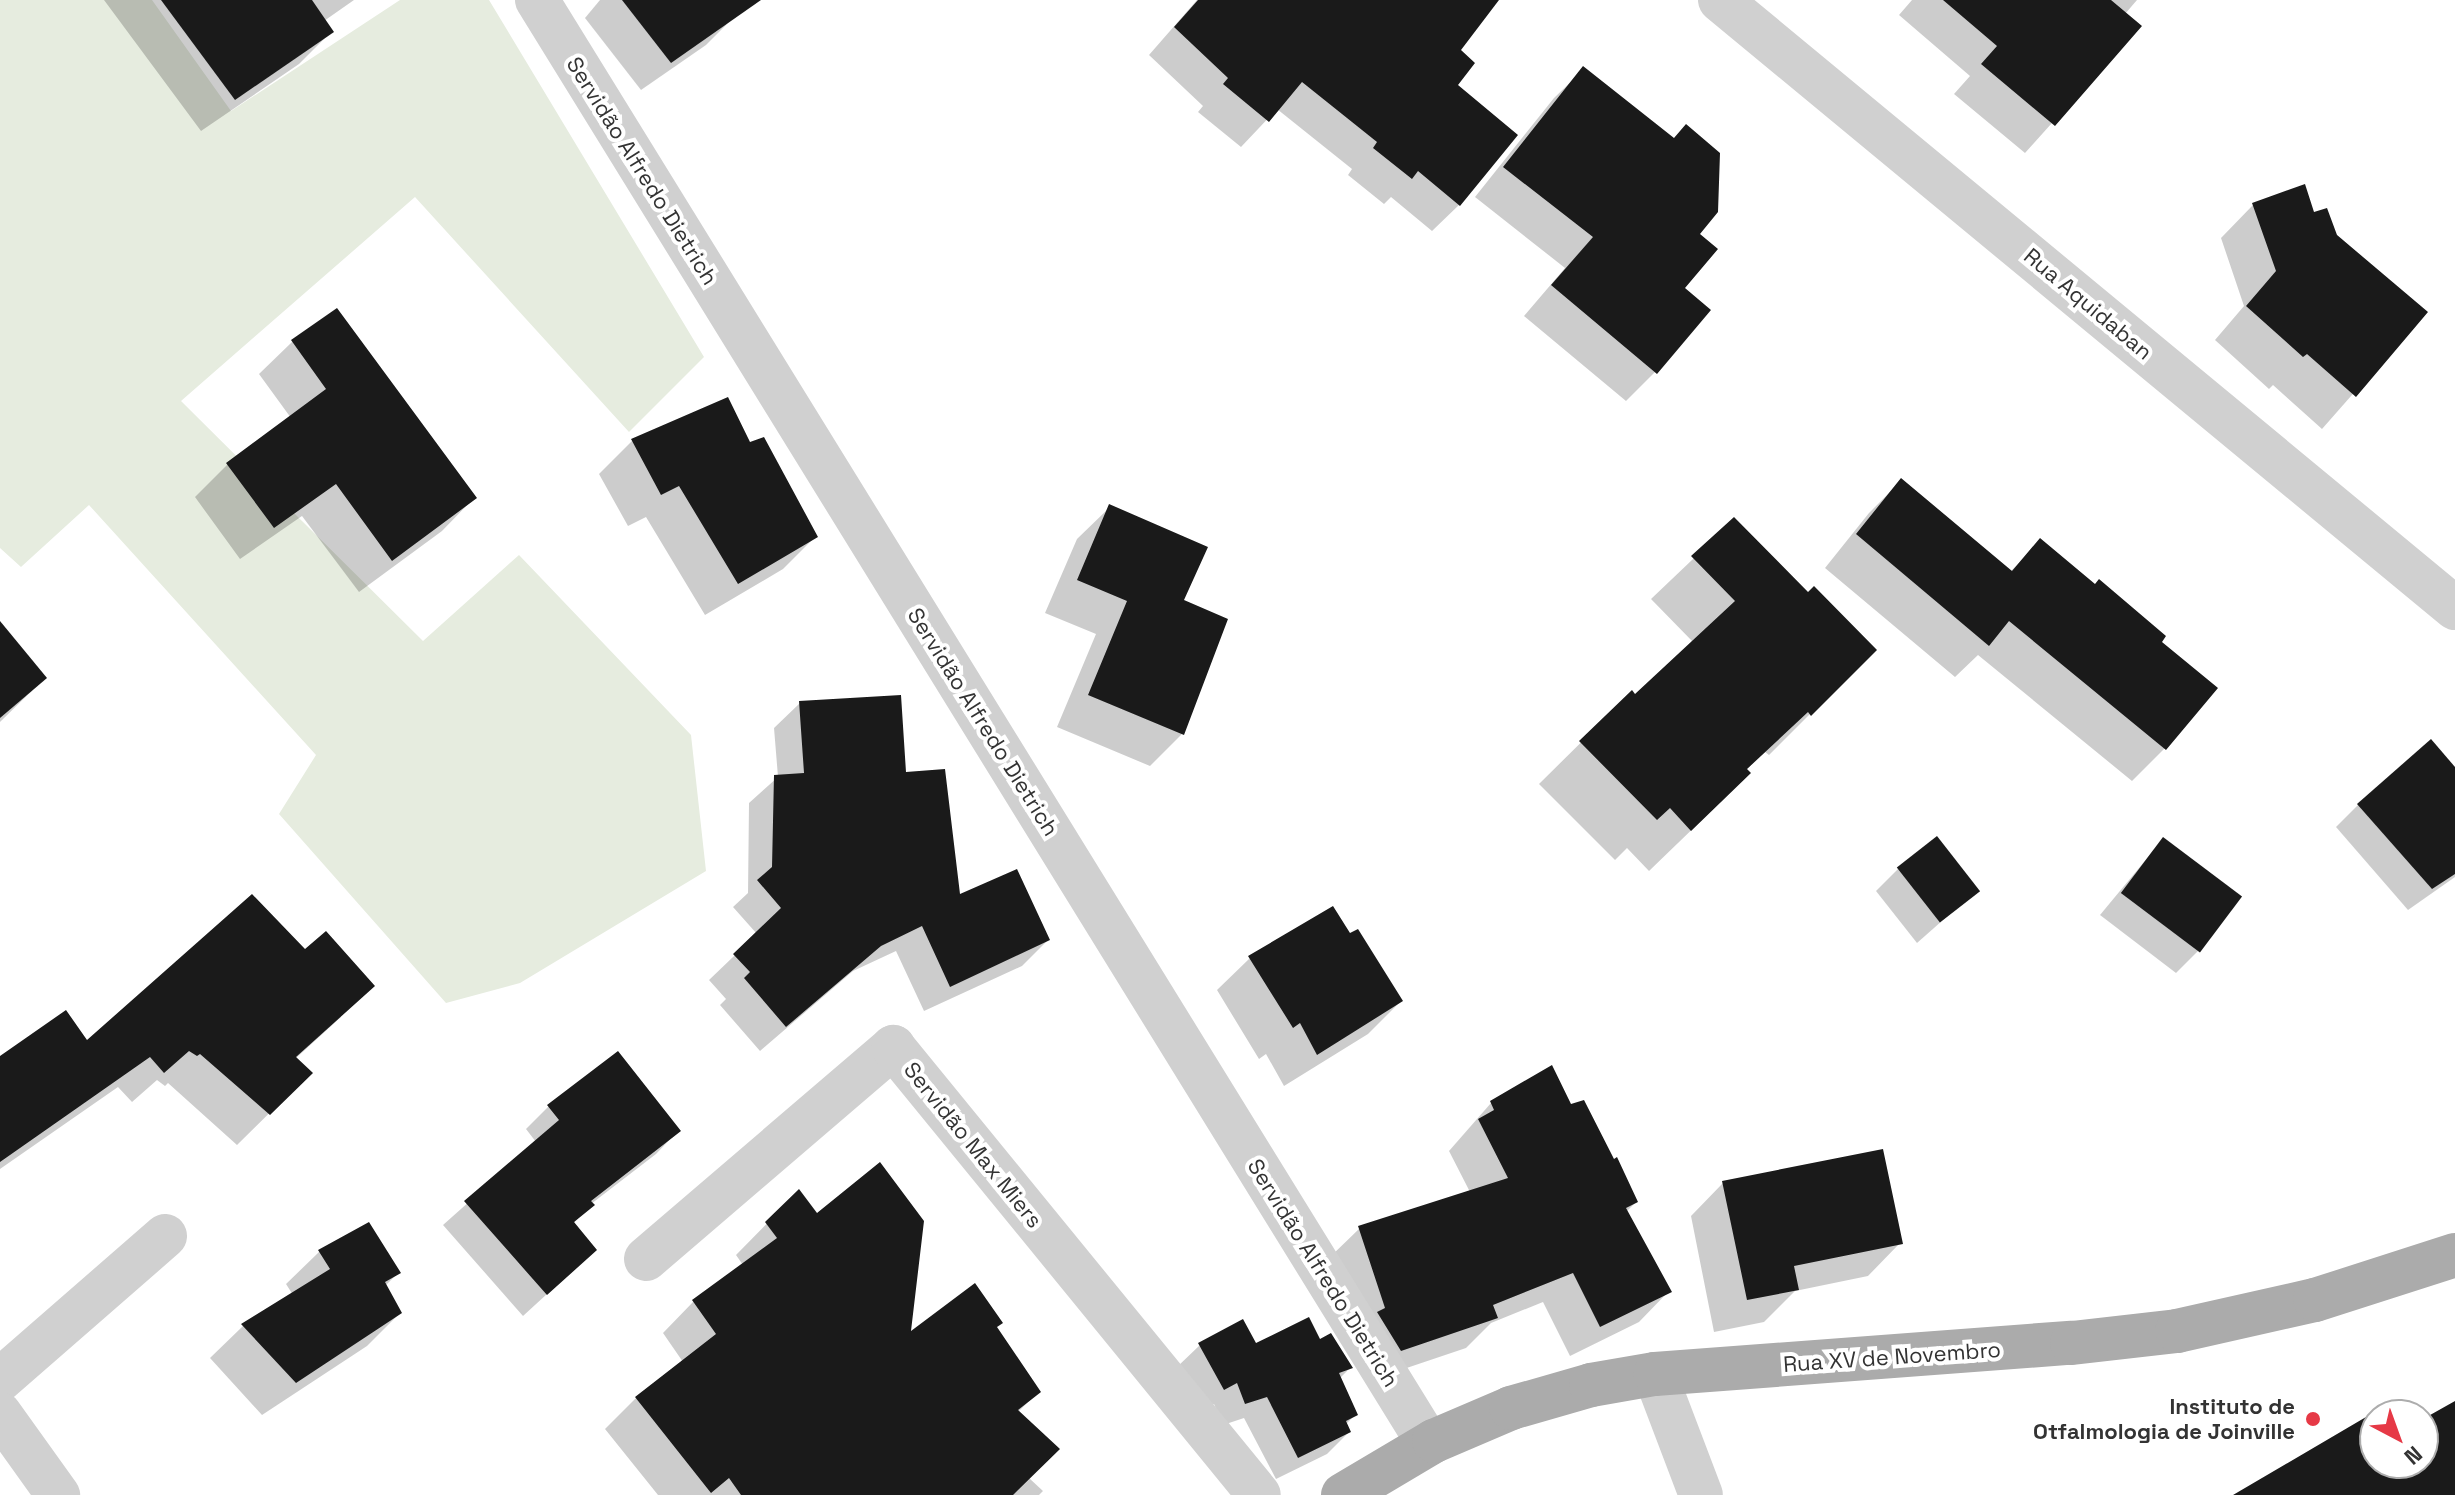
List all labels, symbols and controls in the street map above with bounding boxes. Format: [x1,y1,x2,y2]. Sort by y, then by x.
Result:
street label: Servidão Alfredo Dietrich [561,52,723,290]
street label: Rua Aquidaban [2018,243,2158,365]
street label: Servidão Alfredo Dietrich [902,603,1064,841]
street label: Servidão Max Miers [898,1057,1048,1233]
street label: Servidão Alfredo Dietrich [1242,1154,1404,1392]
street label: Rua XV de Novembro [1782,1336,2002,1378]
place label: Instituto de Otfalmologia de Joinville [2033,1393,2295,1444]
north arrow [2359,1399,2439,1479]
marker: Instituto de Otfalmologia de Joinville [2302,1408,2324,1430]
text: N [2399,1440,2428,1471]

